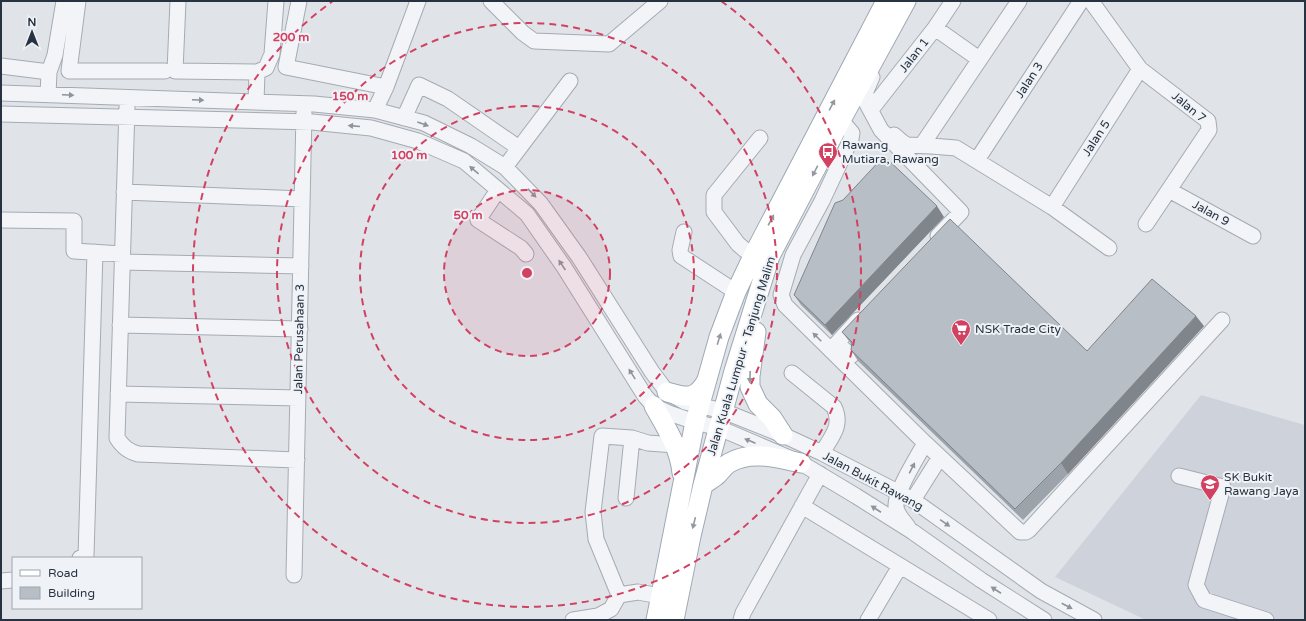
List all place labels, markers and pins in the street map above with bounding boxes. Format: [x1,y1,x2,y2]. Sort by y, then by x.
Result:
place label: Rawang Mutiara, Rawang [842,138,939,166]
bus stop icon: Rawang Mutiara, Rawang [817,141,839,169]
centre of rings [520,266,534,280]
supermarket icon: NSK Trade City [950,318,972,346]
place label: NSK Trade City [975,322,1061,336]
place label: SK Bukit Rawang Jaya [1224,470,1299,498]
school or university icon: SK Bukit Rawang Jaya [1199,473,1221,501]

